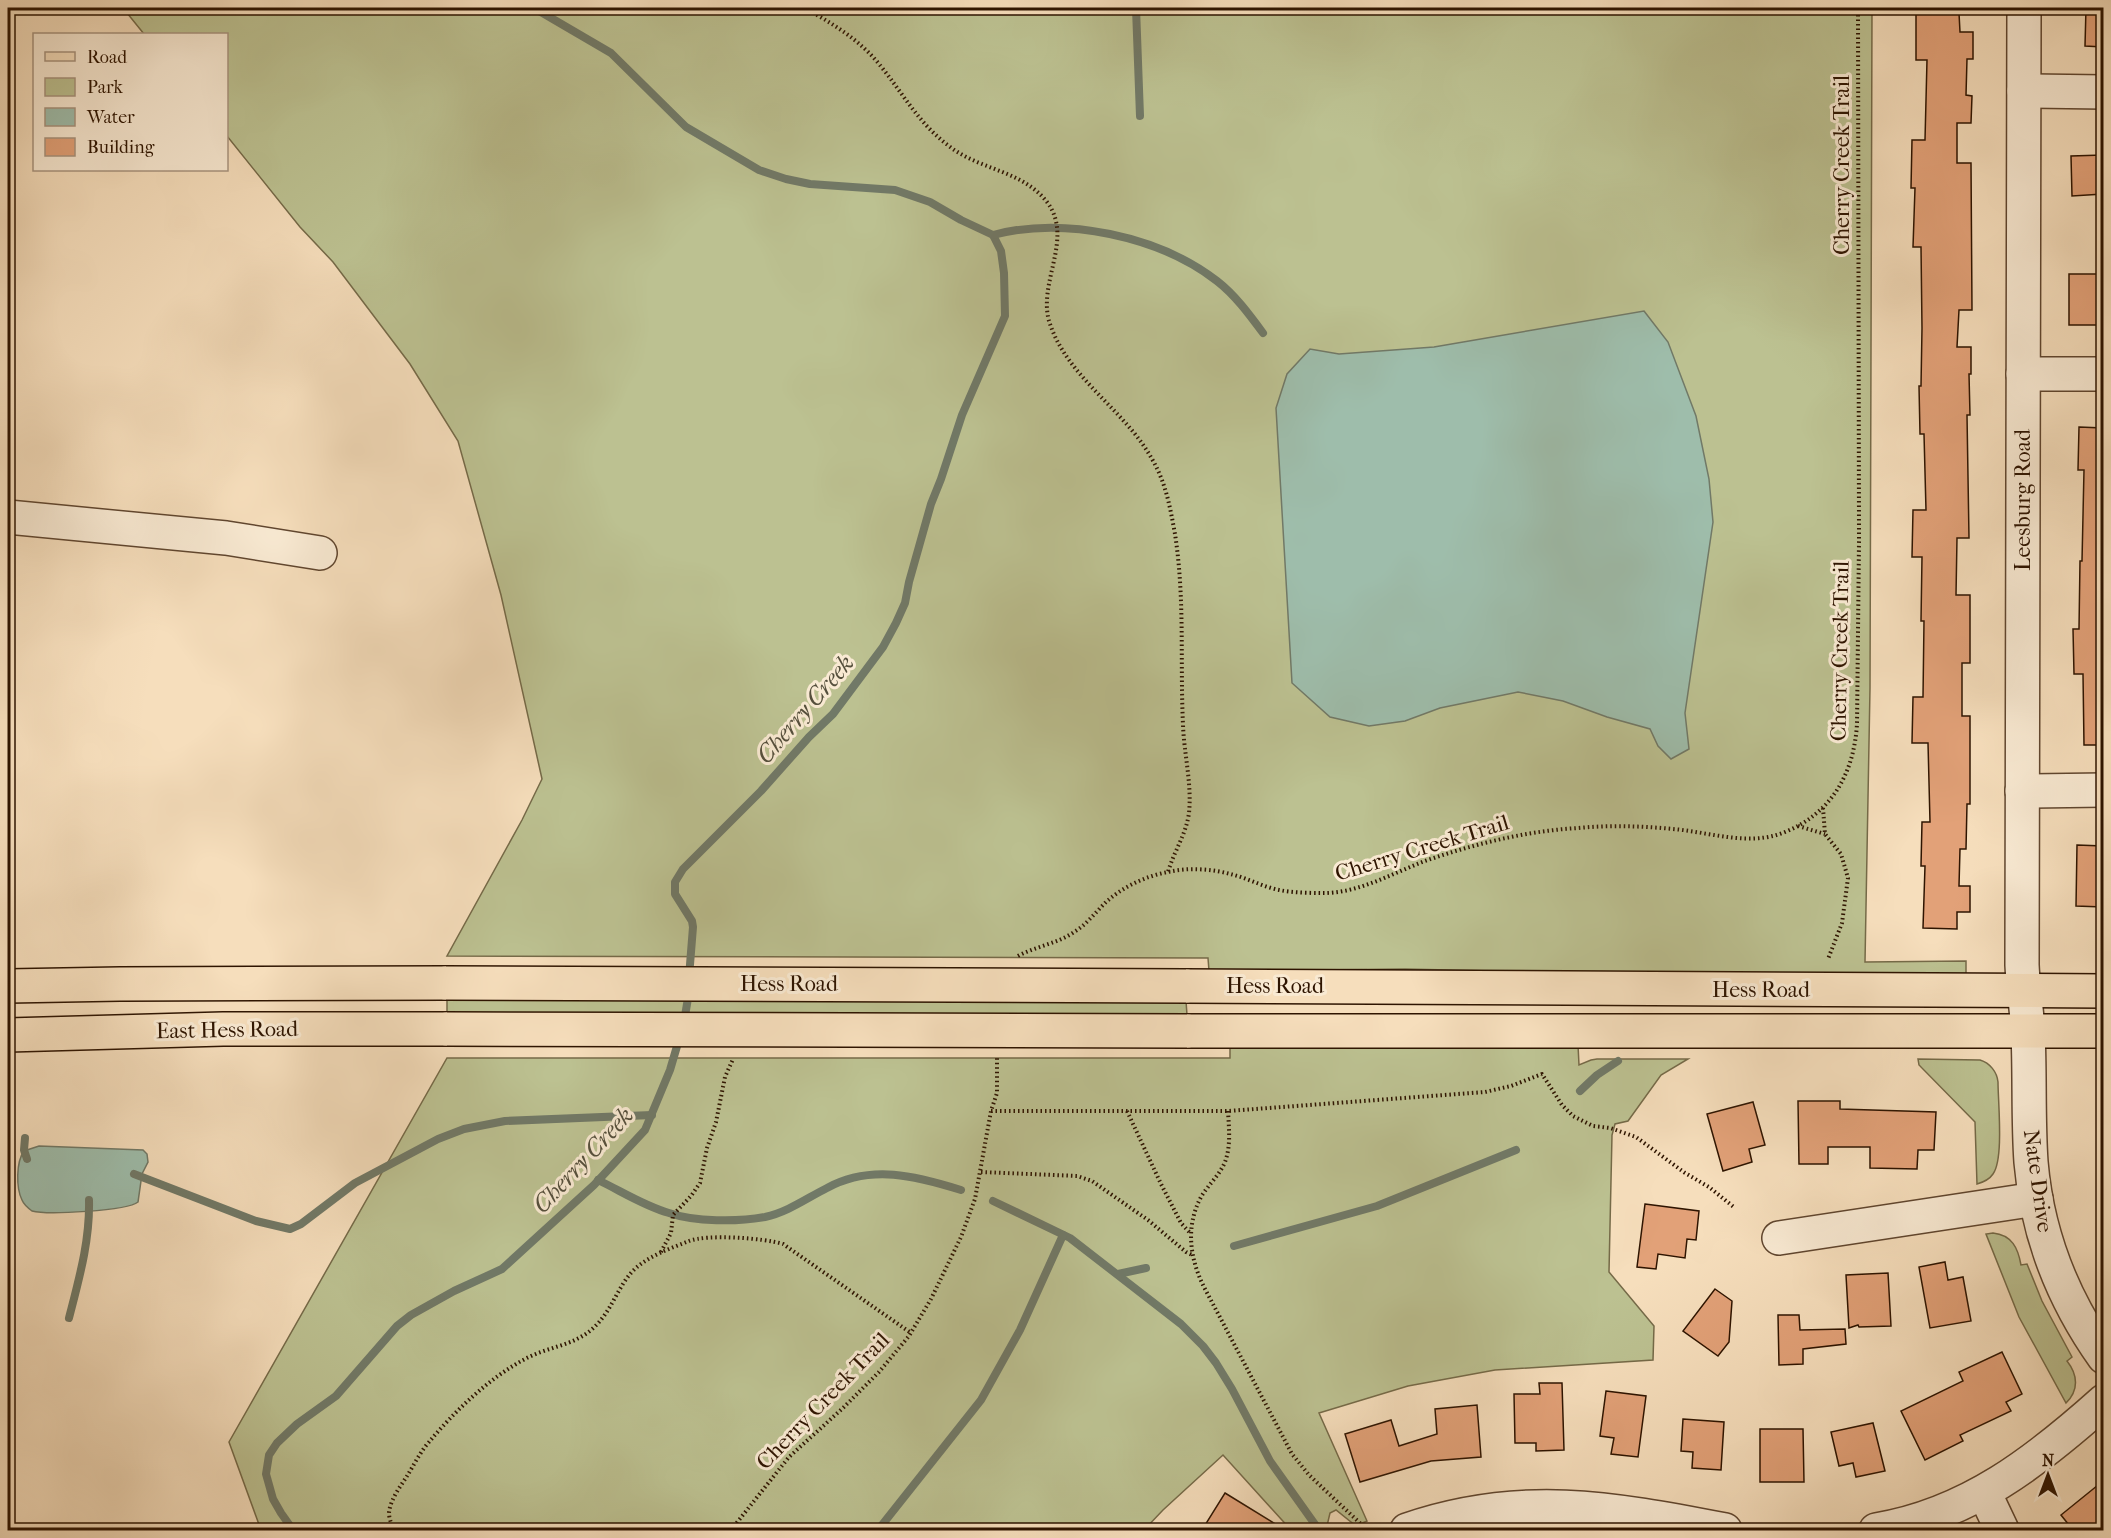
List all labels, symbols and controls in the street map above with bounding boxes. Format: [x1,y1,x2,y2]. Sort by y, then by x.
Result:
legend [33,33,228,171]
text: Road [87,47,127,68]
street label: Cherry Creek Trail [1829,75,1855,255]
text: Park [87,77,124,98]
text: Water [86,107,135,128]
text: Building [87,137,155,158]
street label: Leesburg Road [2010,428,2036,571]
street label: Cherry Creek Trail [1825,561,1855,741]
water label: Cherry Creek [750,649,860,769]
street label: Cherry Creek Trail [1332,809,1512,887]
street label: Hess Road [740,971,839,997]
street label: Hess Road [1226,973,1325,999]
street label: Hess Road [1712,977,1811,1003]
street label: East Hess Road [156,1016,299,1044]
water label: Cherry Creek [527,1101,639,1219]
street label: Nate Drive [2018,1128,2058,1234]
street label: Cherry Creek Trail [751,1327,895,1475]
north arrow [2018,1445,2078,1505]
text: N [2042,1451,2055,1470]

